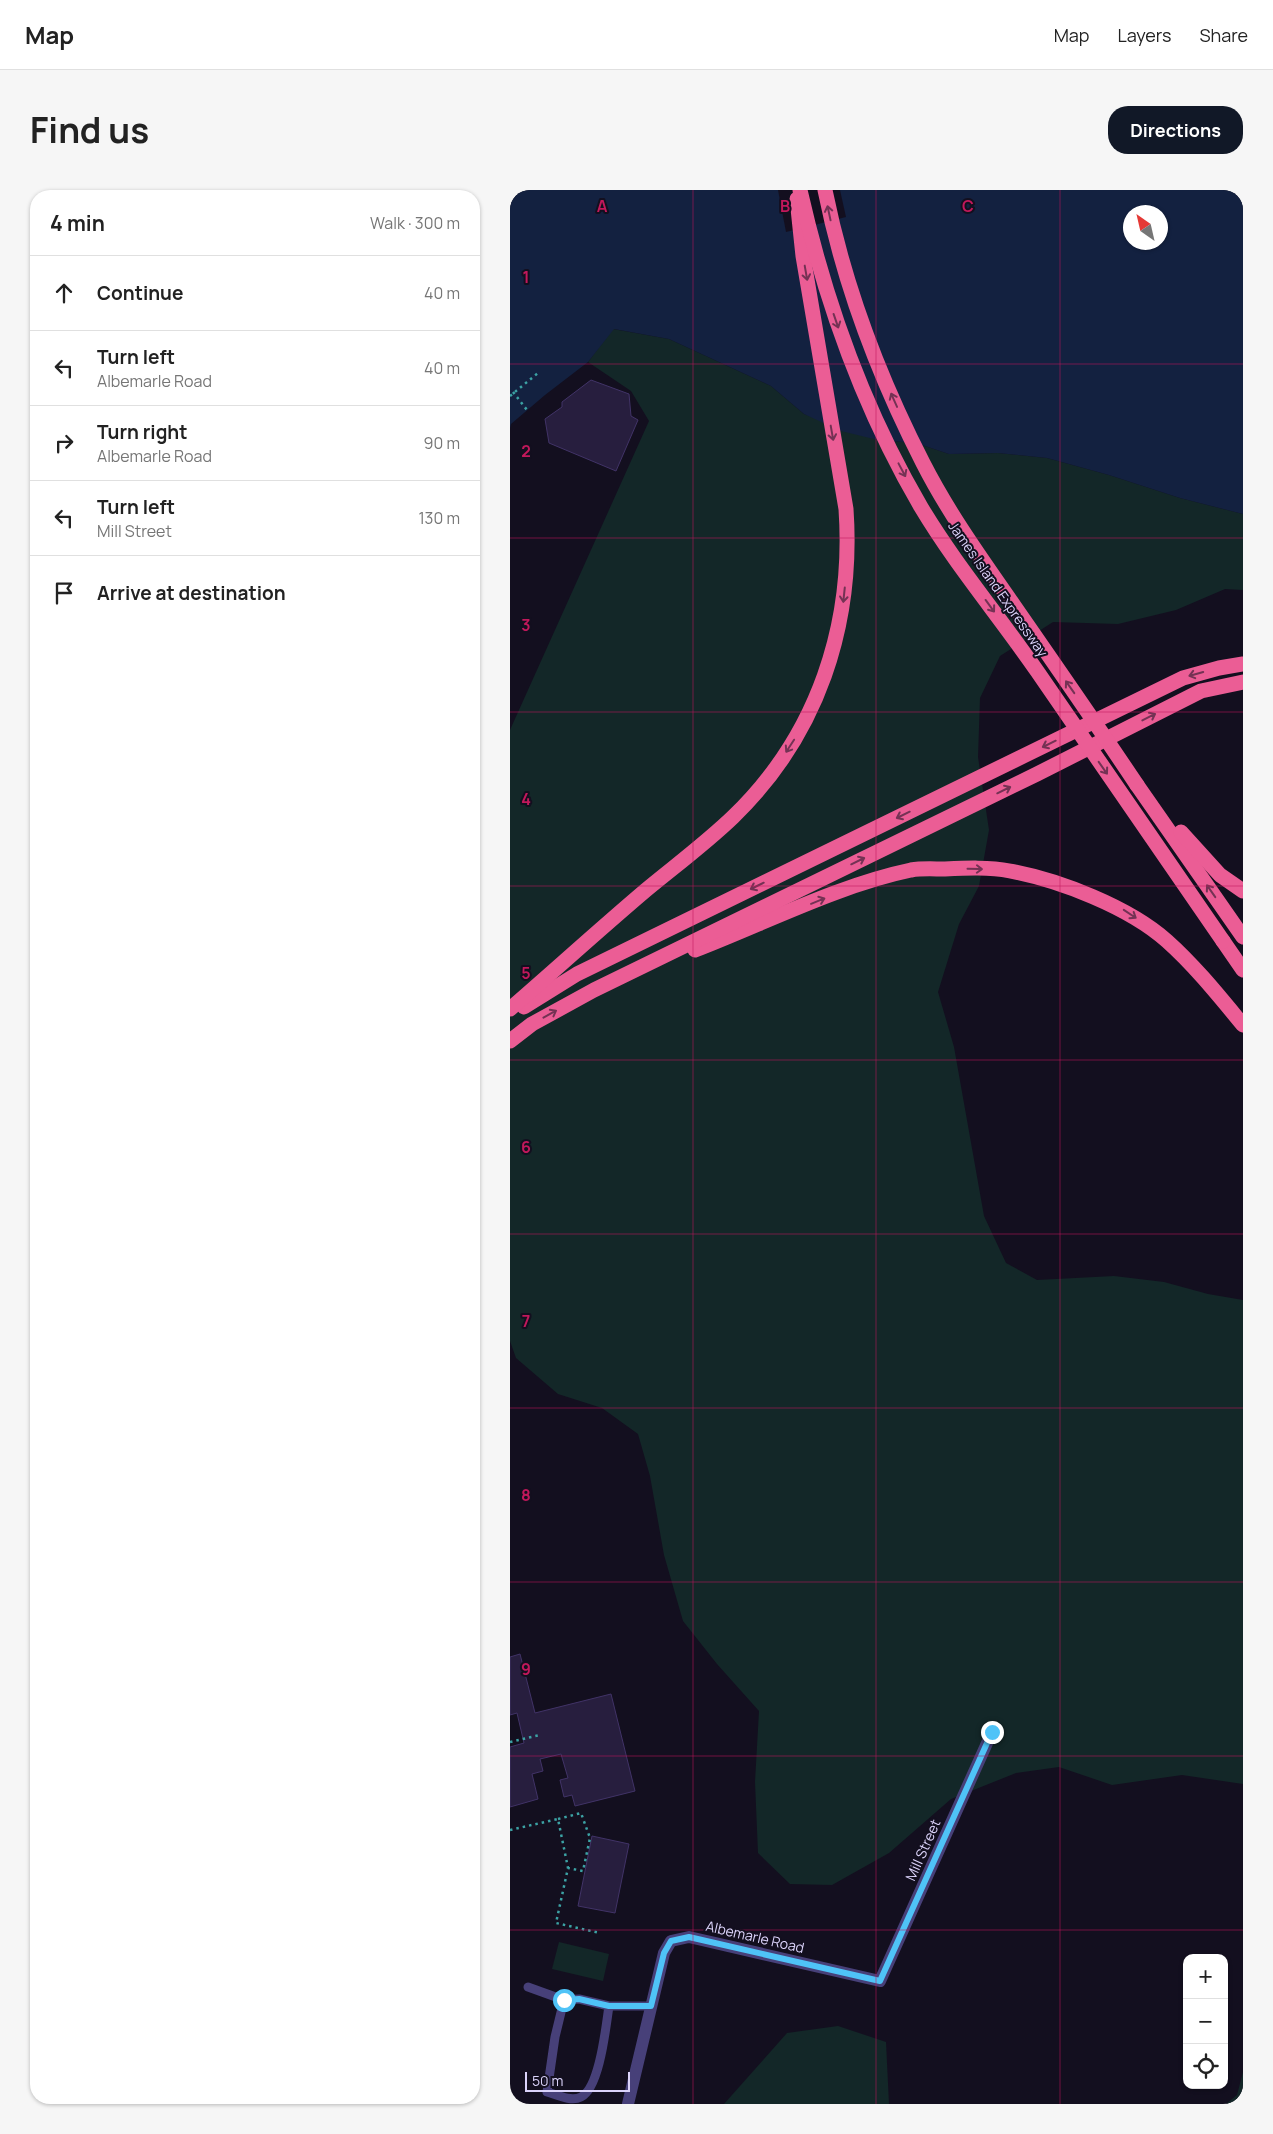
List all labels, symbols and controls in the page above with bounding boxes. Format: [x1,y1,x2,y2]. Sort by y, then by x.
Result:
text: Map [25,18,74,51]
text: Map [1054,23,1089,47]
text: Layers [1117,23,1171,47]
text: Share [1199,23,1248,47]
text: Find us [30,106,149,154]
button: Directions [1108,106,1243,154]
text: A [597,195,608,217]
text: B [780,195,790,217]
text: C [962,195,974,217]
north arrow [1123,205,1168,250]
one-way arrow [824,206,834,222]
text: 4 min [50,209,105,237]
text: Walk · 300 m [370,212,460,234]
one-way arrow [802,265,812,281]
text: 1 [522,266,530,288]
icon: ahead [50,279,78,307]
text: Continue [97,280,183,306]
text: 40 m [424,282,460,304]
one-way arrow [832,313,841,329]
text: Turn left [97,344,175,370]
icon: left [50,354,78,382]
text: 40 m [424,357,460,379]
text: Albemarle Road [97,370,212,392]
one-way arrow [888,393,898,408]
text: Turn right [97,419,187,445]
one-way arrow [828,425,838,441]
icon: right [50,429,78,457]
text: 90 m [424,432,460,454]
text: 2 [521,440,531,462]
text: Albemarle Road [97,445,212,467]
one-way arrow [898,462,907,477]
text: Turn left [97,494,175,520]
icon: left [50,504,78,532]
text: 130 m [418,507,460,529]
street label: James Island Expressway [944,517,1053,661]
text: Mill Street [97,520,172,542]
icon: arrive [50,579,78,607]
text: Arrive at destination [97,580,286,606]
one-way arrow [839,586,849,602]
one-way arrow [985,599,995,613]
text: 3 [521,614,531,636]
one-way arrow [1188,670,1204,680]
one-way arrow [1065,680,1075,694]
one-way arrow [1142,712,1157,722]
one-way arrow [785,739,795,753]
one-way arrow [1042,739,1057,749]
one-way arrow [1098,760,1108,774]
one-way arrow [996,785,1011,794]
text: 4 [521,788,531,810]
one-way arrow [896,811,911,820]
one-way arrow [850,856,865,865]
one-way arrow [967,864,983,873]
one-way arrow [750,882,765,892]
one-way arrow [1206,884,1216,898]
one-way arrow [810,895,825,905]
one-way arrow [1122,909,1136,919]
text: 5 [521,962,531,984]
one-way arrow [543,1009,558,1019]
text: 6 [521,1136,531,1158]
text: 7 [522,1310,530,1332]
text: 8 [521,1484,531,1506]
text: 9 [521,1658,531,1680]
route end [981,1721,1004,1744]
street label: Mill Street [901,1816,945,1884]
street label: Albemarle Road [704,1916,806,1957]
map controls [1183,1954,1228,2089]
button: + [1183,1954,1228,1999]
route start [553,1989,576,2012]
button: − [1183,1999,1228,2044]
button: locate [1183,2044,1228,2089]
scale bar [525,2069,630,2092]
text: 50 m [532,2071,563,2090]

